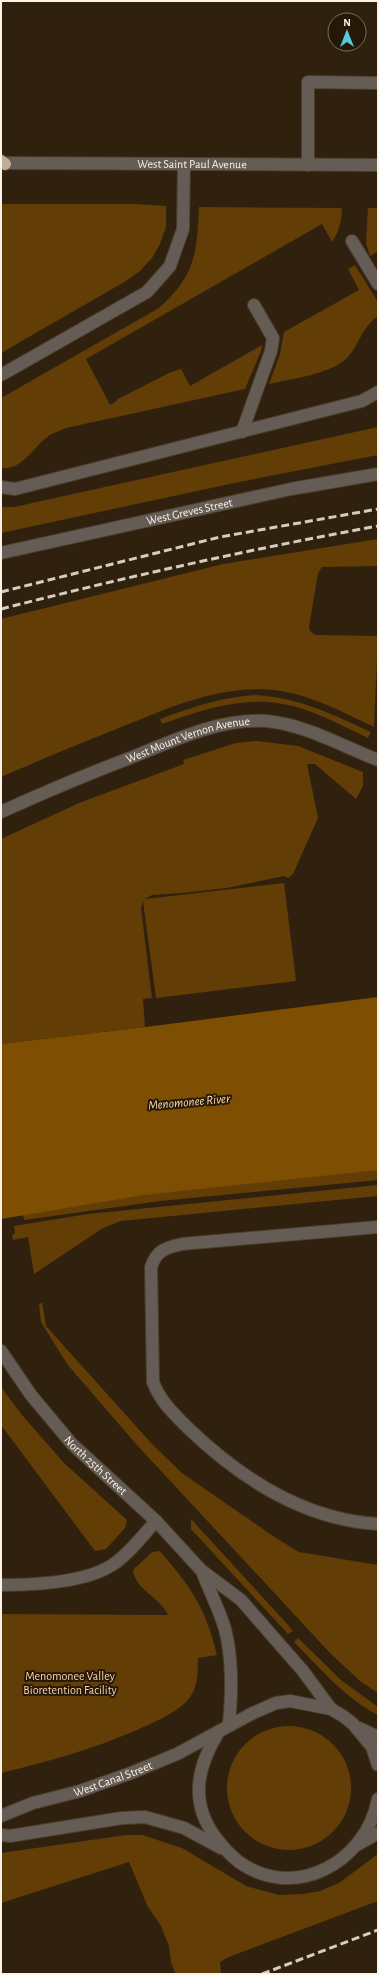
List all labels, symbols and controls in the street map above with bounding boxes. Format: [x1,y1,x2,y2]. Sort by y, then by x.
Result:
north arrow [327,12,367,52]
text: N [343,17,351,28]
street label: West Saint Paul Avenue [137,158,247,170]
street label: West Greves Street [145,496,234,527]
street label: West Mount Vernon Avenue [124,715,250,765]
water label: Menomonee River [148,1092,231,1113]
street label: North 25th Street [62,1434,129,1497]
park label: Menomonee Valley Bioretention Facility [23,1670,117,1697]
street label: West Canal Street [72,1759,154,1798]

